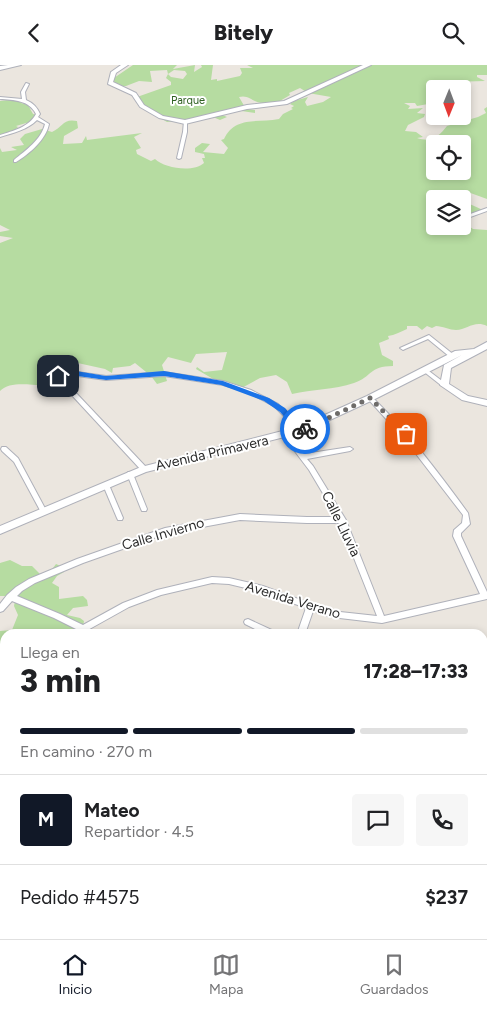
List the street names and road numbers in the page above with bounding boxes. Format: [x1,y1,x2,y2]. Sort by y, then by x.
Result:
street label: Avenida Primavera [154,432,270,474]
street label: Calle Lluvia [318,489,364,559]
street label: Calle Invierno [120,514,206,554]
street label: Avenida Verano [243,577,343,623]

